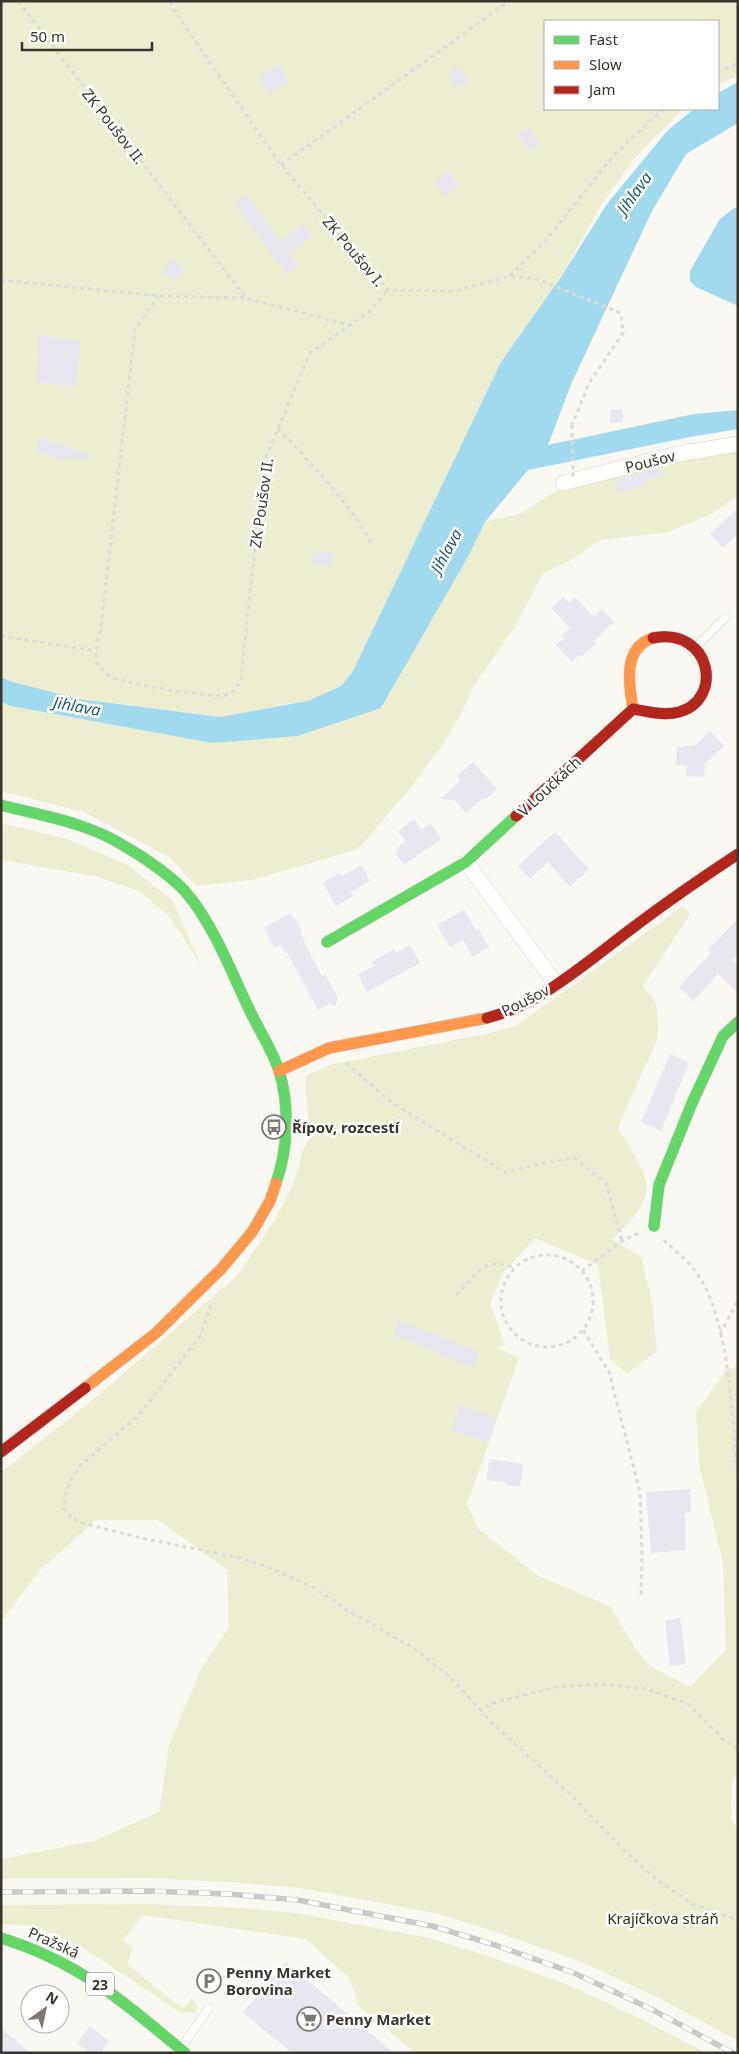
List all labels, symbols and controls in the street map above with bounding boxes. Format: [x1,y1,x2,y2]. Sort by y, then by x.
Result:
scale bar [22,20,152,52]
legend [544,20,719,110]
text: 50 m [30,26,65,46]
text: Fast [589,29,618,49]
text: Slow [589,54,622,74]
text: Jam [587,79,616,99]
street label: ZK Poušov II. [78,84,150,168]
water label: Jihlava [609,167,657,221]
street label: ZK Poušov I. [319,212,389,290]
street label: Poušov [623,445,678,477]
street label: ZK Poušov II. [245,457,277,549]
water label: Jihlava [423,525,467,580]
water label: Jihlava [49,691,102,721]
street label: V Loučkách [513,752,585,820]
street label: Poušov [498,979,553,1020]
bus stop icon: Řípov, rozcestí [261,1114,287,1140]
place label: Řípov, rozcestí [292,1117,401,1137]
park label: Krajíčkova stráň [607,1908,719,1928]
street label: Pražská [25,1922,83,1962]
place label: Penny Market Borovina [226,1962,331,1999]
parking icon: Penny Market Borovina [196,1968,222,1994]
road number: 23 [86,1972,114,1996]
north arrow [20,1984,70,2034]
text: N [42,1987,62,2009]
supermarket icon: Penny Market [296,2006,322,2032]
place label: Penny Market [326,2009,431,2029]

